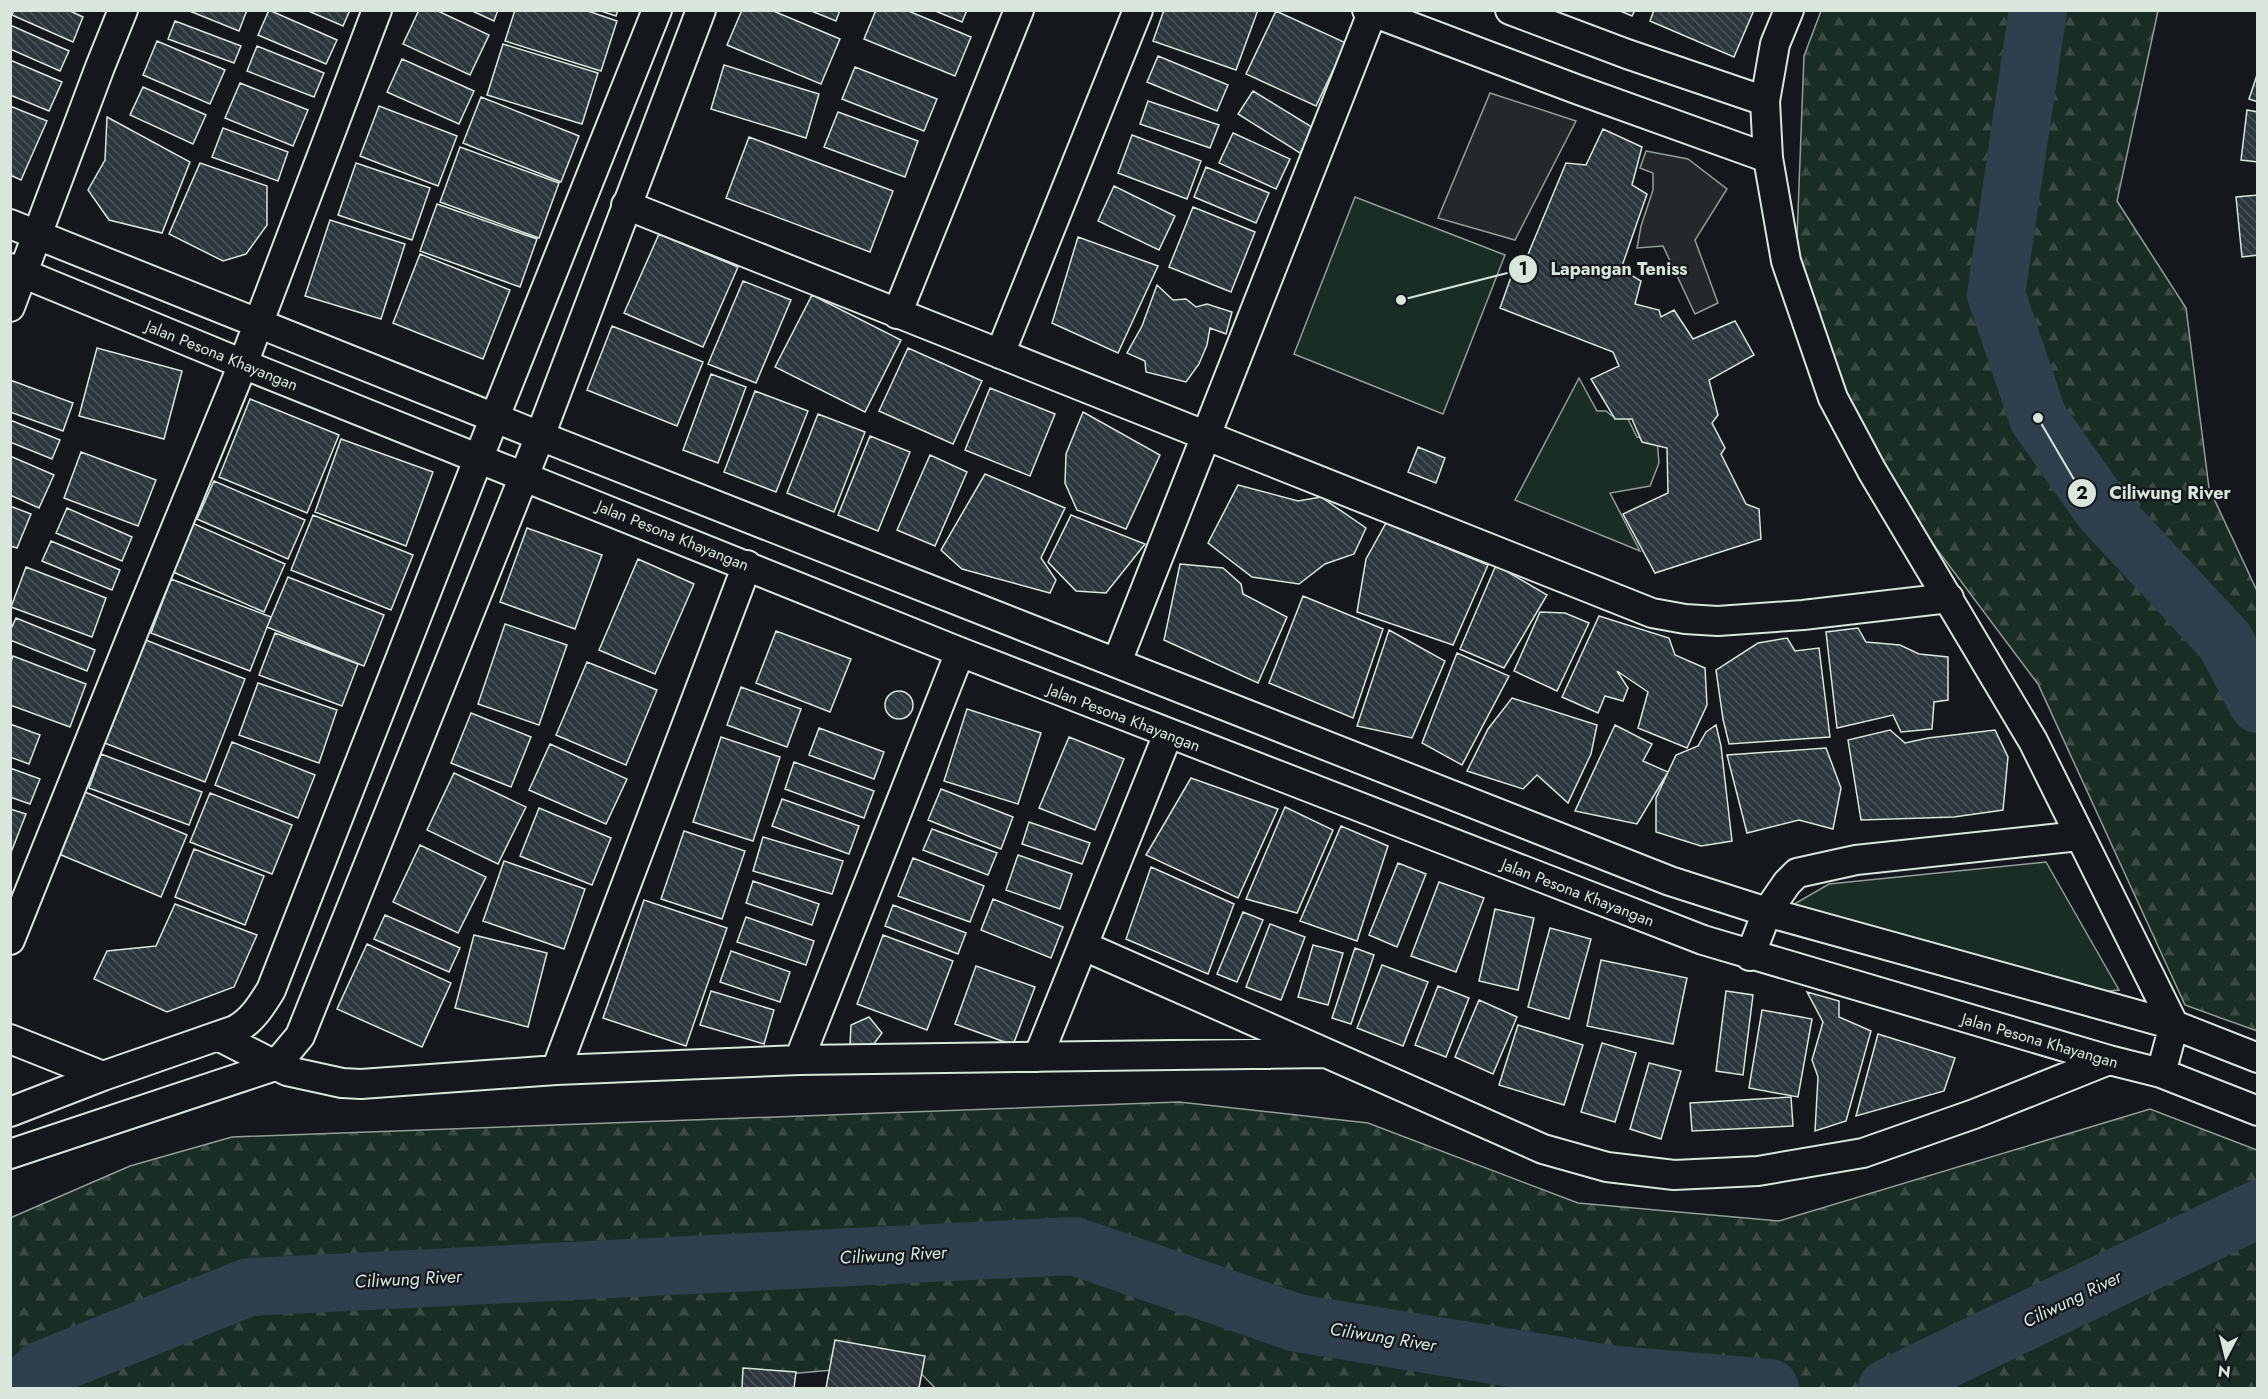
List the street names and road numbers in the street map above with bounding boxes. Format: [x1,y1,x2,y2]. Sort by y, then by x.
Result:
street label: Jalan Pesona Khayangan [140,314,301,396]
street label: Jalan Pesona Khayangan [591,494,752,576]
street label: Jalan Pesona Khayangan [1042,677,1204,757]
street label: Jalan Pesona Khayangan [1496,852,1658,932]
street label: Jalan Pesona Khayangan [1957,1007,2121,1074]

